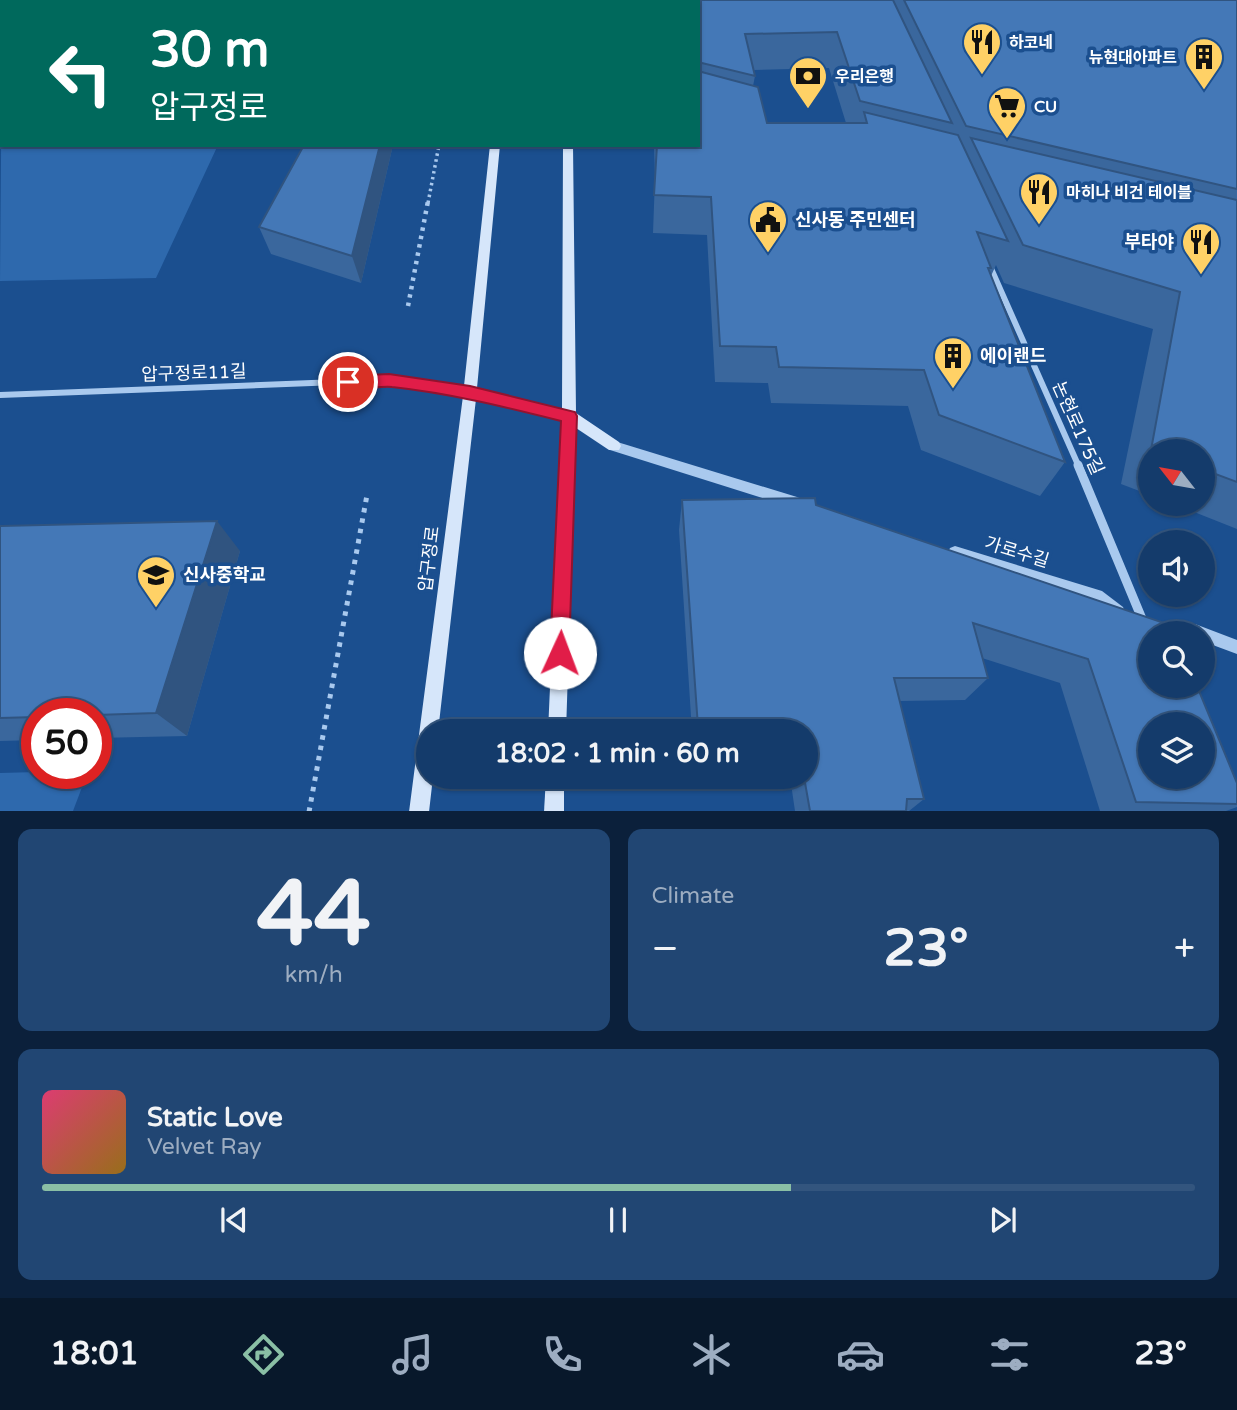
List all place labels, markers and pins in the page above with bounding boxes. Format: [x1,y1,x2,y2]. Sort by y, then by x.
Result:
restaurant icon: 하코네 [961,21,1003,76]
place label: 하코네 [1009,33,1053,53]
building icon: 뉴현대아파트 [1183,36,1225,91]
place label: 뉴현대아파트 [1089,48,1177,68]
bank icon: 우리은행 [787,55,829,110]
place label: 우리은행 [835,67,894,87]
supermarket icon: CU [986,85,1028,140]
place label: CU [1034,97,1057,117]
restaurant icon: 마히나 비건 테이블 [1018,171,1060,226]
place label: 마히나 비건 테이블 [1066,183,1192,203]
public building icon: 신사동 주민센터 [747,199,789,254]
place label: 신사동 주민센터 [795,209,916,231]
restaurant icon: 부타야 [1180,221,1222,276]
place label: 부타야 [1124,231,1174,253]
building icon: 에이랜드 [932,335,974,390]
place label: 에이랜드 [980,345,1046,367]
pin [318,352,378,412]
school or university icon: 신사중학교 [135,554,177,609]
place label: 신사중학교 [183,564,266,586]

